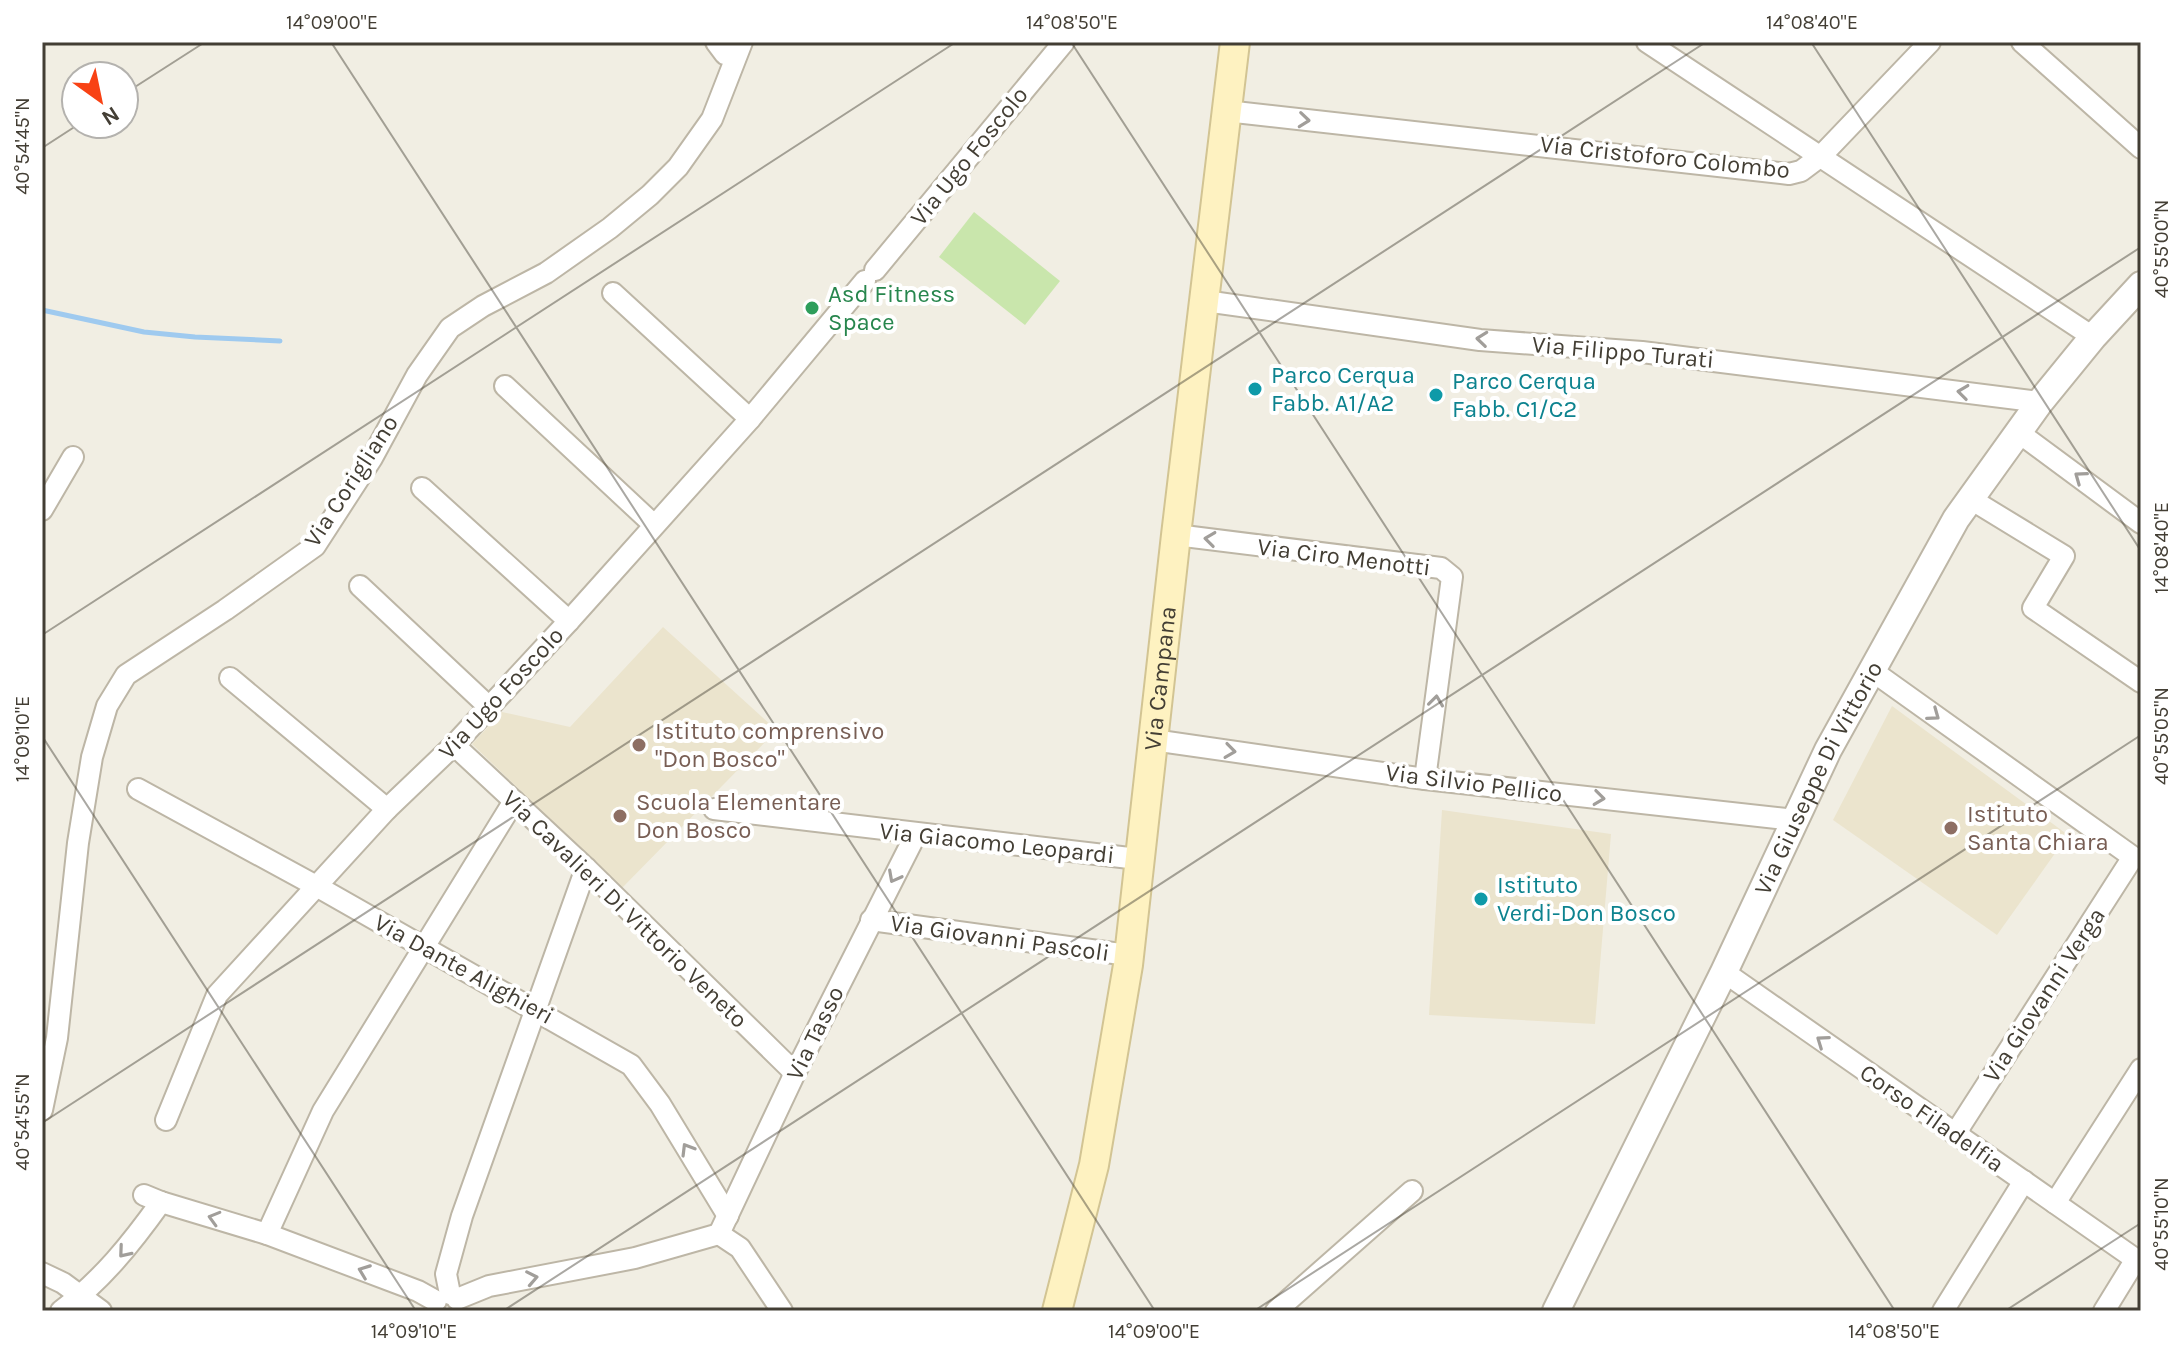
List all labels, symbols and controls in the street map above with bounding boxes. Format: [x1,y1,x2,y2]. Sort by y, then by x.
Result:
text: 14°09'00"E [286,11,378,34]
text: 14°08'50"E [1026,11,1118,34]
text: 14°08'40"E [1766,11,1858,34]
north arrow [60,60,140,140]
street label: Via Ugo Foscolo [904,81,1034,231]
text: 40°54'45"N [11,97,34,195]
text: N [97,101,124,131]
one-way arrow [1298,111,1311,128]
street label: Via Cristoforo Colombo [1539,130,1791,184]
text: 40°55'00"N [2150,200,2173,298]
place label: Asd Fitness Space [828,280,955,336]
marker: Asd Fitness Space [803,299,821,317]
street label: Via Filippo Turati [1531,330,1715,374]
one-way arrow [1475,331,1488,348]
place label: Parco Cerqua Fabb. A1/A2 [1271,361,1415,417]
place label: Parco Cerqua Fabb. C1/C2 [1452,367,1596,423]
marker: Parco Cerqua Fabb. A1/A2 [1246,380,1264,398]
one-way arrow [1956,384,1970,401]
marker: Parco Cerqua Fabb. C1/C2 [1427,386,1445,404]
street label: Via Corigliano [298,410,404,552]
one-way arrow [2074,473,2088,487]
text: 14°08'40"E [2150,502,2173,594]
one-way arrow [1203,531,1216,548]
street label: Via Ciro Menotti [1256,532,1432,582]
street label: Via Campana [1138,605,1182,752]
street label: Via Ugo Foscolo [433,621,569,765]
street label: Via Giuseppe Di Vittorio [1748,656,1888,899]
text: 40°55'05"N [2150,687,2173,785]
one-way arrow [1427,694,1444,707]
text: 14°09'10"E [11,696,34,782]
one-way arrow [1926,706,1940,720]
place label: Istituto comprensivo "Don Bosco" [655,717,884,773]
marker: Istituto comprensivo "Don Bosco" [630,736,648,754]
one-way arrow [1223,742,1237,759]
street label: Via Silvio Pellico [1384,758,1564,808]
street label: Via Cavalieri Di Vittorio Veneto [497,784,753,1034]
place label: Scuola Elementare Don Bosco [636,788,841,844]
one-way arrow [1593,789,1606,806]
place label: Istituto Santa Chiara [1967,800,2109,856]
marker: Scuola Elementare Don Bosco [611,807,629,825]
street label: Via Giacomo Leopardi [878,817,1116,869]
marker: Istituto Santa Chiara [1942,819,1960,837]
one-way arrow [888,869,903,884]
place label: Istituto Verdi-Don Bosco [1497,871,1676,927]
marker: Istituto Verdi-Don Bosco [1472,890,1490,908]
street label: Via Giovanni Verga [1977,902,2111,1088]
street label: Via Dante Alighieri [369,908,559,1030]
street label: Via Giovanni Pascoli [889,909,1111,967]
street label: Via Tasso [780,981,850,1085]
one-way arrow [1817,1036,1831,1051]
street label: Corso Filadelfia [1855,1058,2009,1178]
text: 40°54'55"N [11,1073,34,1171]
one-way arrow [682,1144,697,1158]
text: 40°55'10"N [2150,1177,2173,1271]
one-way arrow [208,1211,222,1227]
one-way arrow [119,1243,134,1257]
one-way arrow [358,1264,372,1281]
one-way arrow [525,1270,539,1287]
text: 14°09'10"E [371,1320,457,1343]
text: 14°09'00"E [1108,1320,1200,1343]
text: 14°08'50"E [1848,1320,1940,1343]

